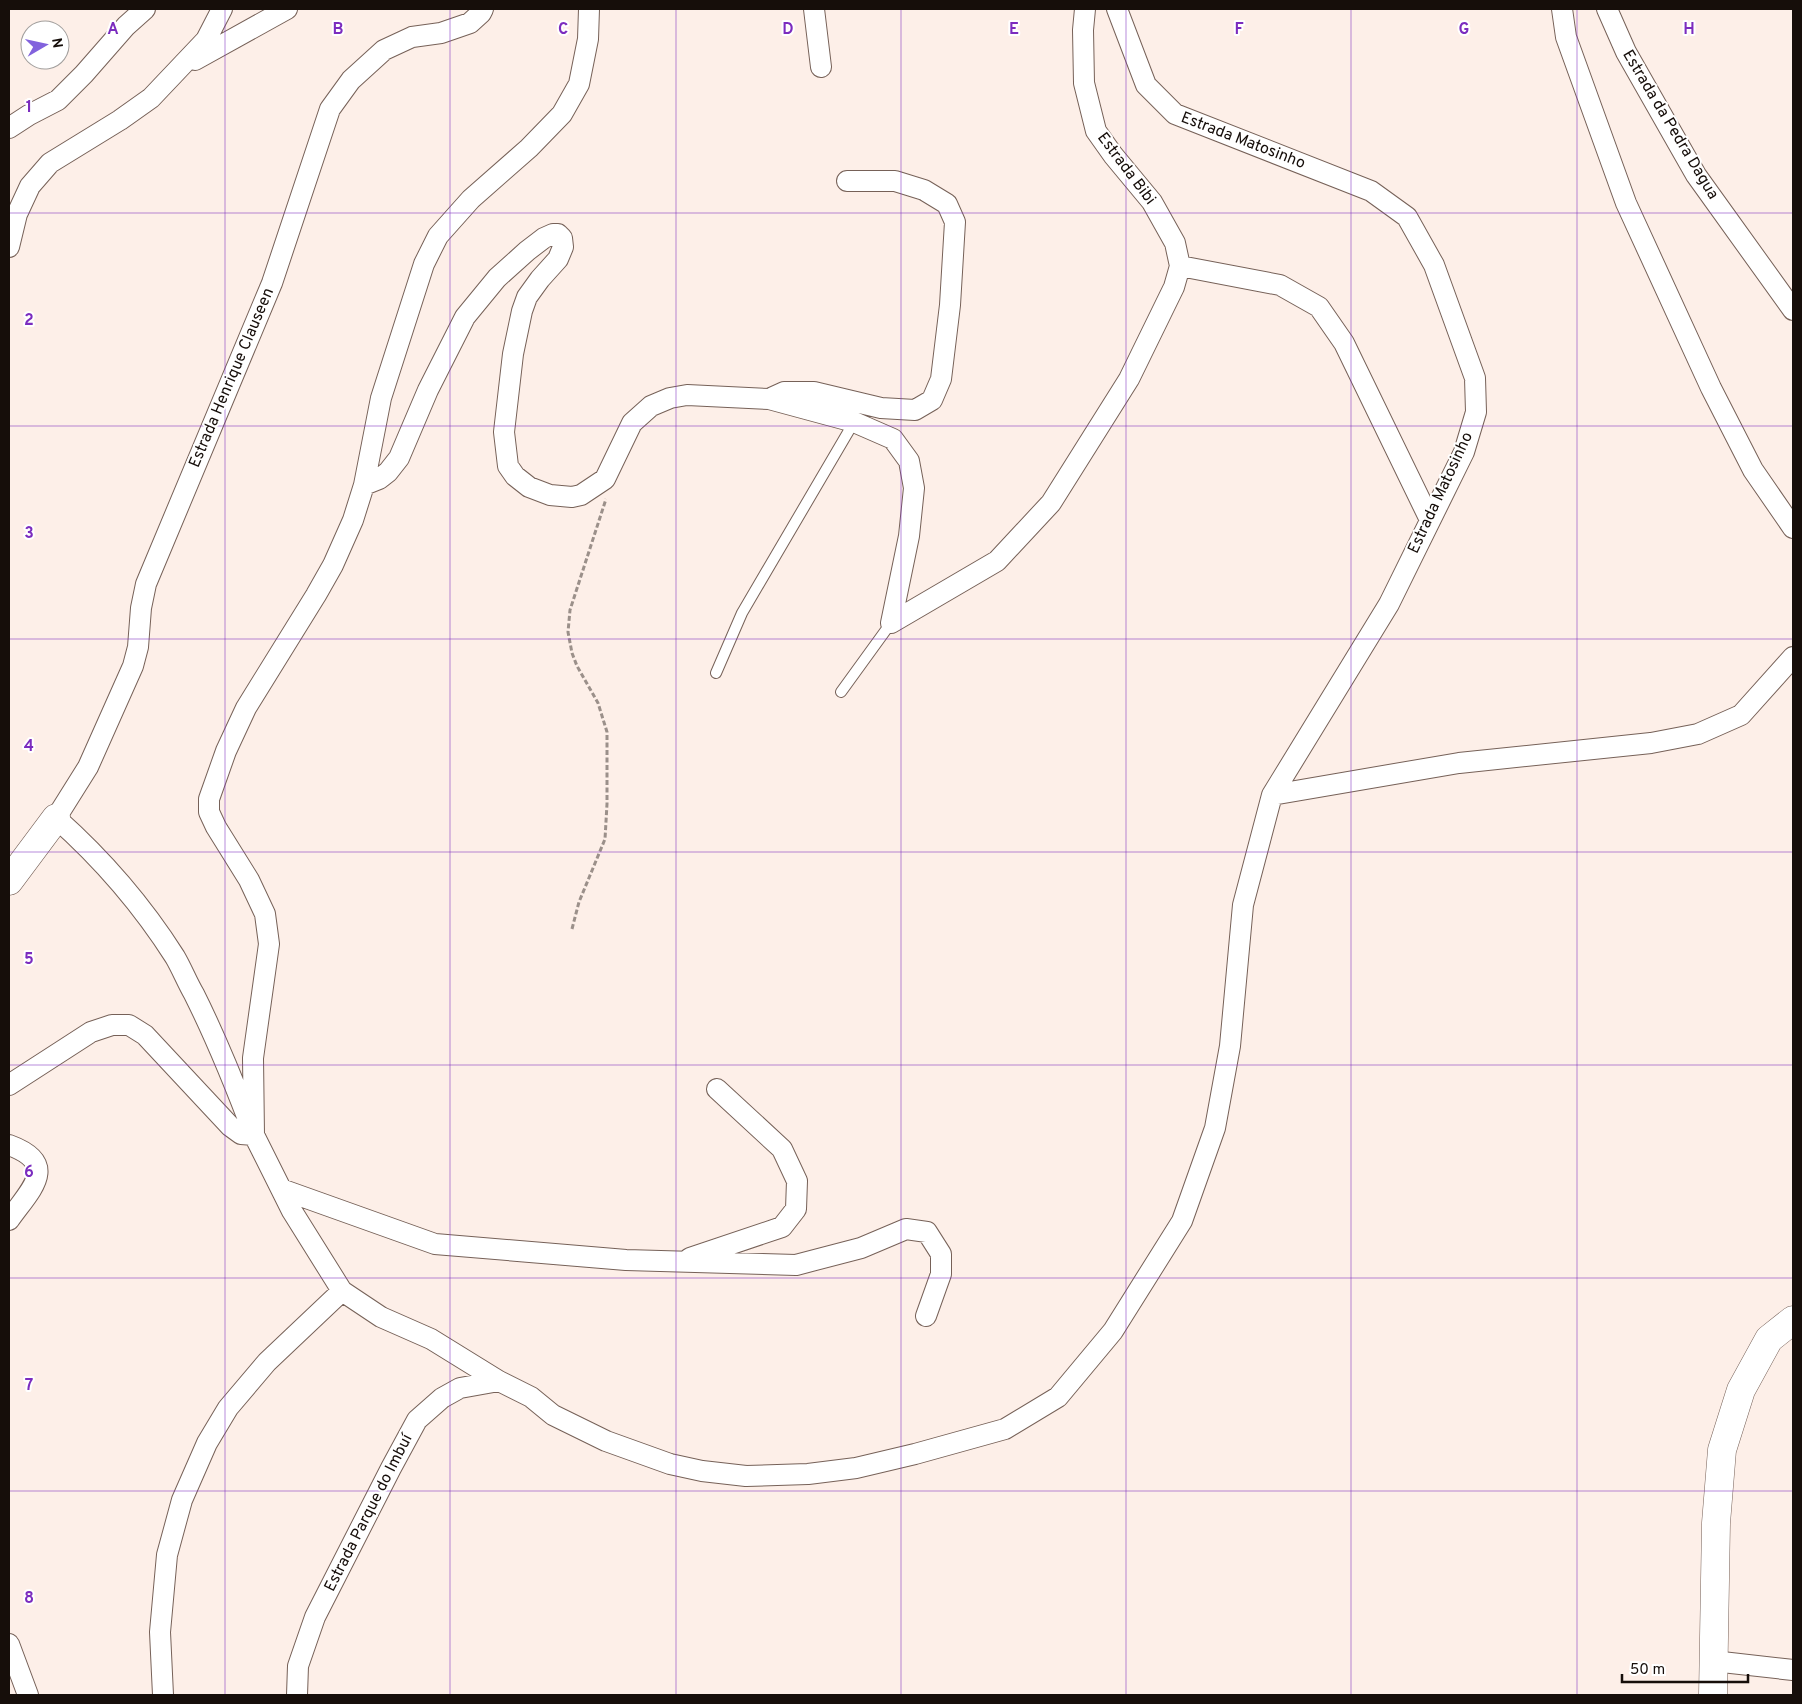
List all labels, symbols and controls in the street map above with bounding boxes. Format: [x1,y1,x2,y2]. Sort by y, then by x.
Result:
north arrow [20,20,70,70]
text: A [107,20,119,40]
text: B [332,20,344,40]
text: C [558,20,568,40]
text: D [782,20,794,40]
text: E [1009,20,1019,40]
text: F [1234,20,1244,40]
text: G [1459,20,1469,40]
text: H [1683,20,1695,40]
text: N [47,37,66,50]
street label: Estrada da Pedra Dagua [1617,47,1723,203]
text: 1 [26,98,32,118]
street label: Estrada Matosinho [1178,108,1308,174]
street label: Estrada Bibi [1092,129,1160,209]
street label: Estrada Henrique Clauseen [185,285,279,471]
text: 2 [24,311,34,331]
street label: Estrada Matosinho [1404,429,1478,557]
text: 3 [24,524,34,544]
text: 4 [24,737,34,757]
text: 5 [24,950,34,970]
text: 6 [24,1163,34,1183]
text: 7 [25,1376,33,1396]
street label: Estrada Parque do Imbuí [321,1429,418,1595]
text: 8 [24,1589,34,1609]
scale bar [1622,1652,1748,1684]
text: 50 m [1630,1661,1665,1680]

